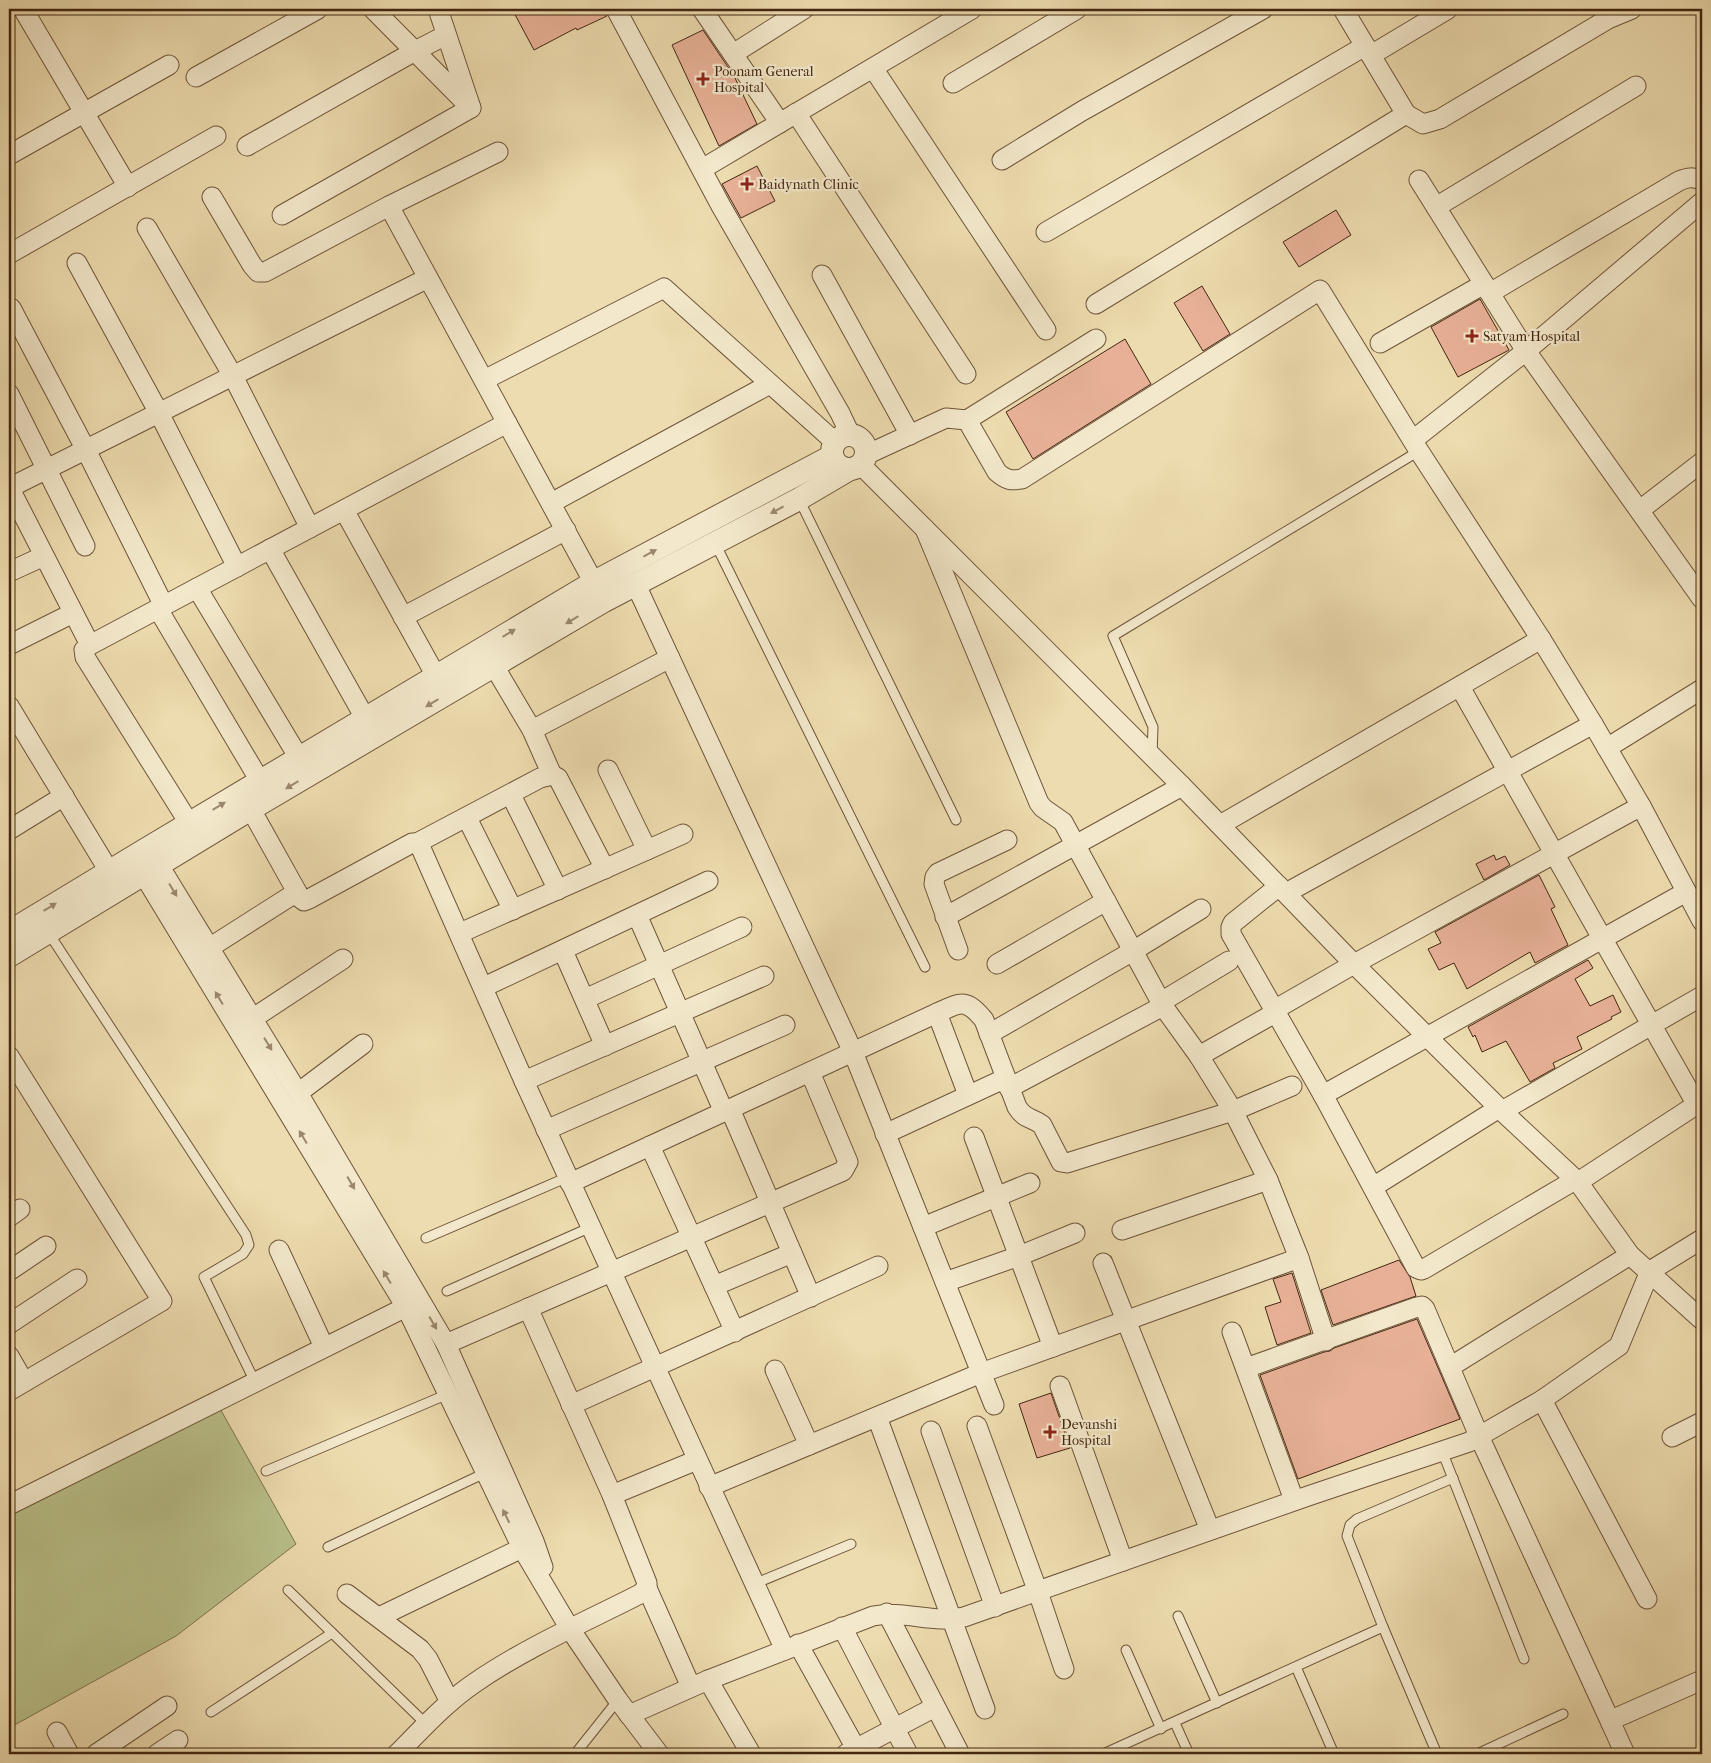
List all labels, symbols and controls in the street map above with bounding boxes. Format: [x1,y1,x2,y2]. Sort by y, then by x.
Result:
place label: Poonam General Hospital [714,63,814,96]
marker: Poonam General Hospital [696,72,710,86]
place label: Baidynath Clinic [758,176,859,193]
marker: Baidynath Clinic [740,177,754,191]
place label: Satyam Hospital [1483,328,1580,345]
marker: Satyam Hospital [1465,329,1479,343]
one-way arrow [770,506,784,514]
one-way arrow [643,549,657,557]
one-way arrow [564,616,579,624]
one-way arrow [502,629,515,638]
one-way arrow [425,698,438,707]
one-way arrow [285,781,298,790]
one-way arrow [212,801,225,810]
one-way arrow [169,884,178,897]
one-way arrow [44,902,57,911]
one-way arrow [215,992,224,1005]
one-way arrow [263,1037,272,1050]
one-way arrow [299,1131,308,1144]
one-way arrow [347,1176,355,1191]
one-way arrow [383,1270,392,1283]
one-way arrow [429,1317,438,1330]
place label: Devanshi Hospital [1061,1416,1117,1449]
marker: Devanshi Hospital [1043,1425,1057,1439]
one-way arrow [502,1509,510,1523]

